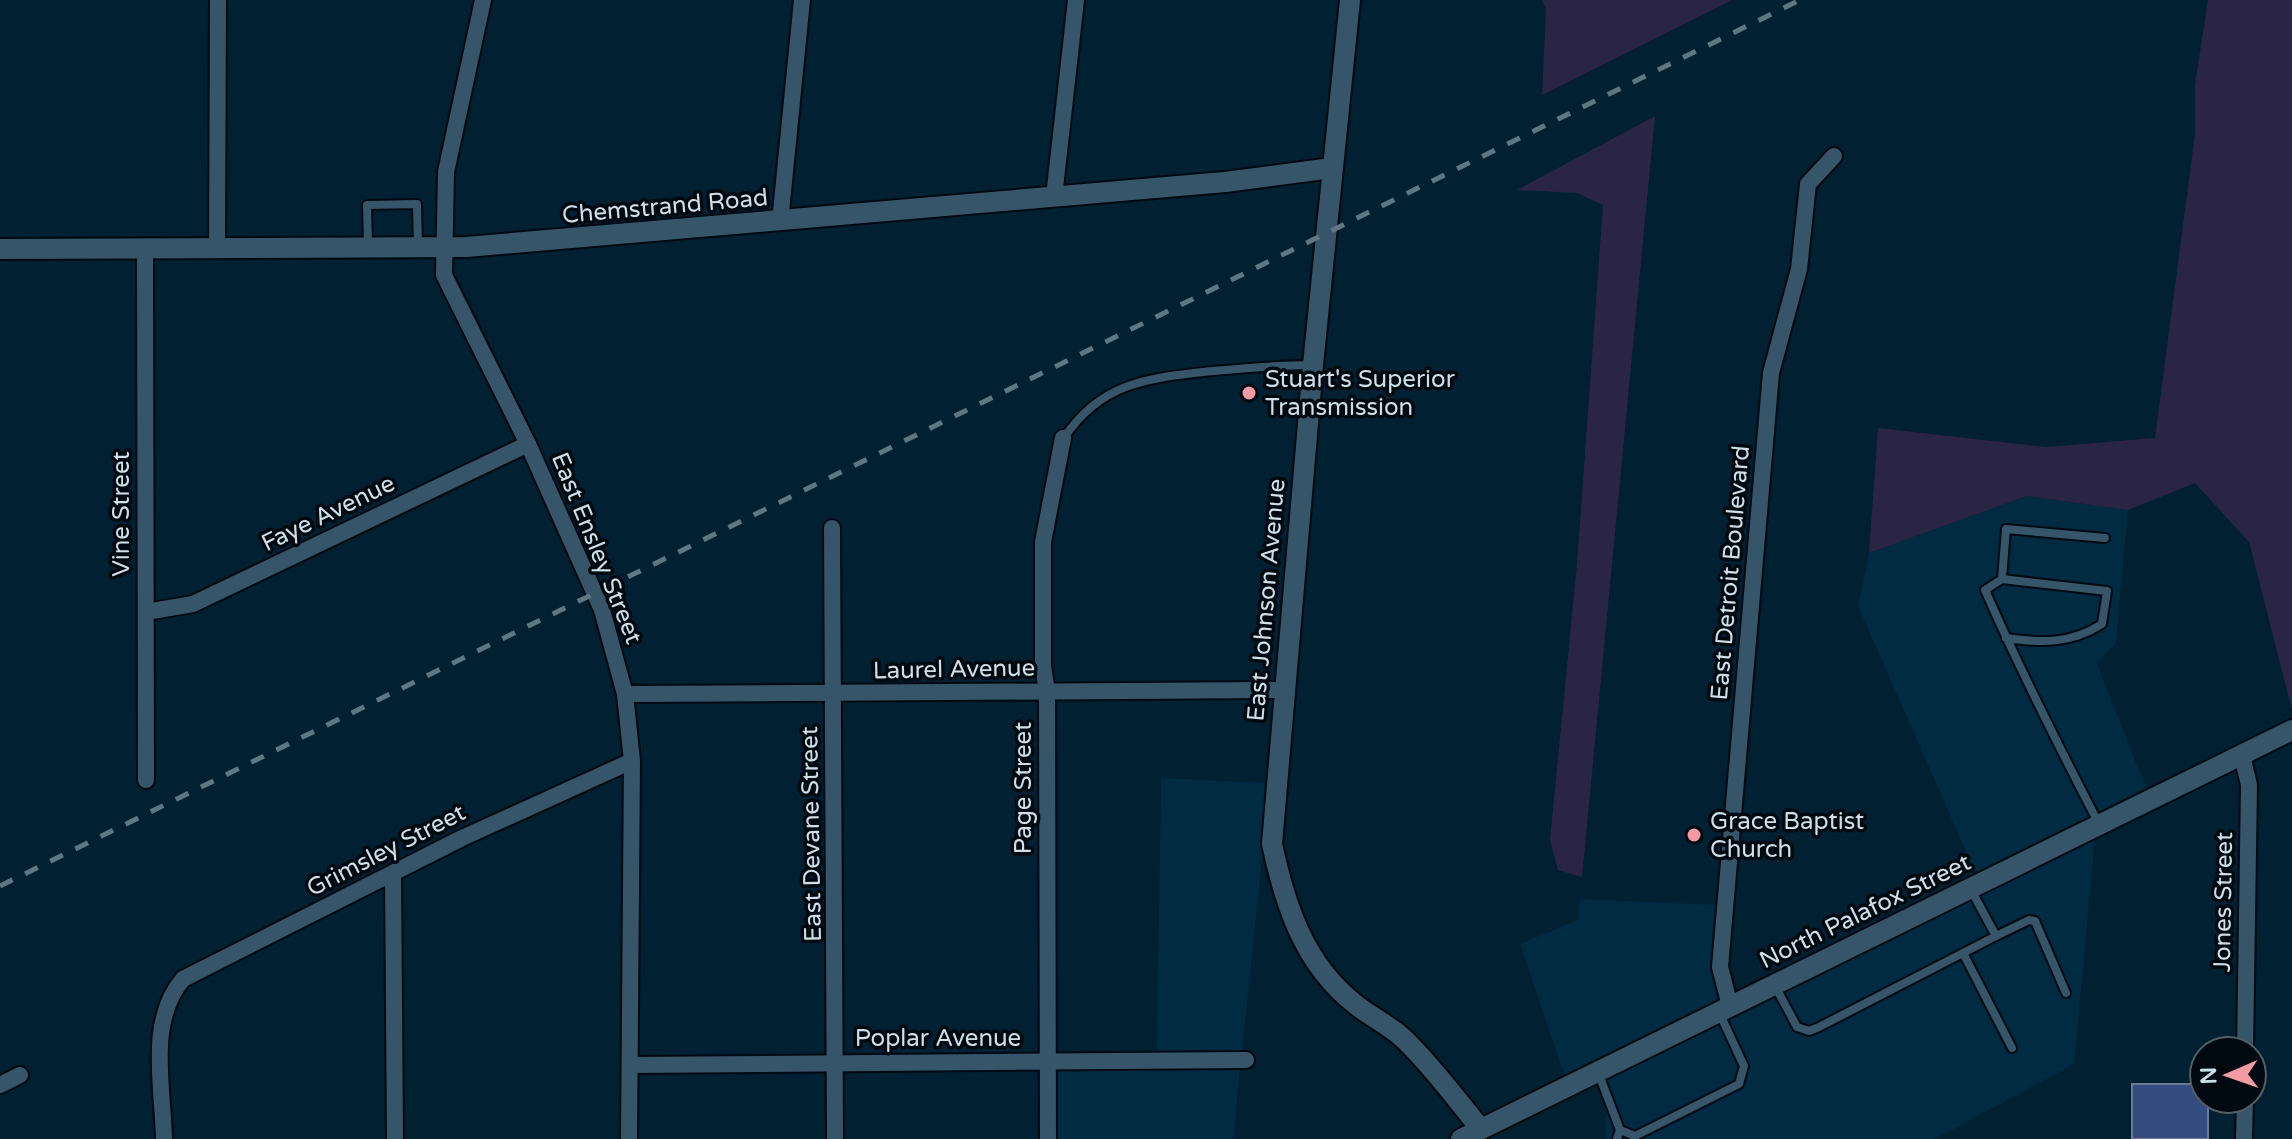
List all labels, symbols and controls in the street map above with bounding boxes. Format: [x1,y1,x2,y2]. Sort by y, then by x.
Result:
street label: Chemstrand Road [561,183,769,230]
place label: Stuart's Superior Transmission [1265,365,1456,422]
marker: Stuart's Superior Transmission [1240,384,1258,402]
street label: East Detroit Boulevard [1705,444,1756,702]
street label: East Ensley Street [545,448,648,648]
street label: Vine Street [107,451,136,577]
street label: Faye Avenue [257,469,400,558]
street label: East Johnson Avenue [1241,478,1292,723]
street label: Laurel Avenue [873,654,1035,685]
street label: Page Street [1009,722,1038,854]
street label: East Devane Street [795,726,828,942]
street label: Grimsley Street [302,798,470,903]
place label: Grace Baptist Church [1710,807,1864,864]
marker: Grace Baptist Church [1685,826,1703,844]
street label: Jones Street [2208,832,2239,972]
street label: North Palafox Street [1755,848,1976,975]
street label: Poplar Avenue [855,1024,1021,1053]
north arrow [2188,1035,2268,1115]
text: N [2196,1066,2222,1085]

